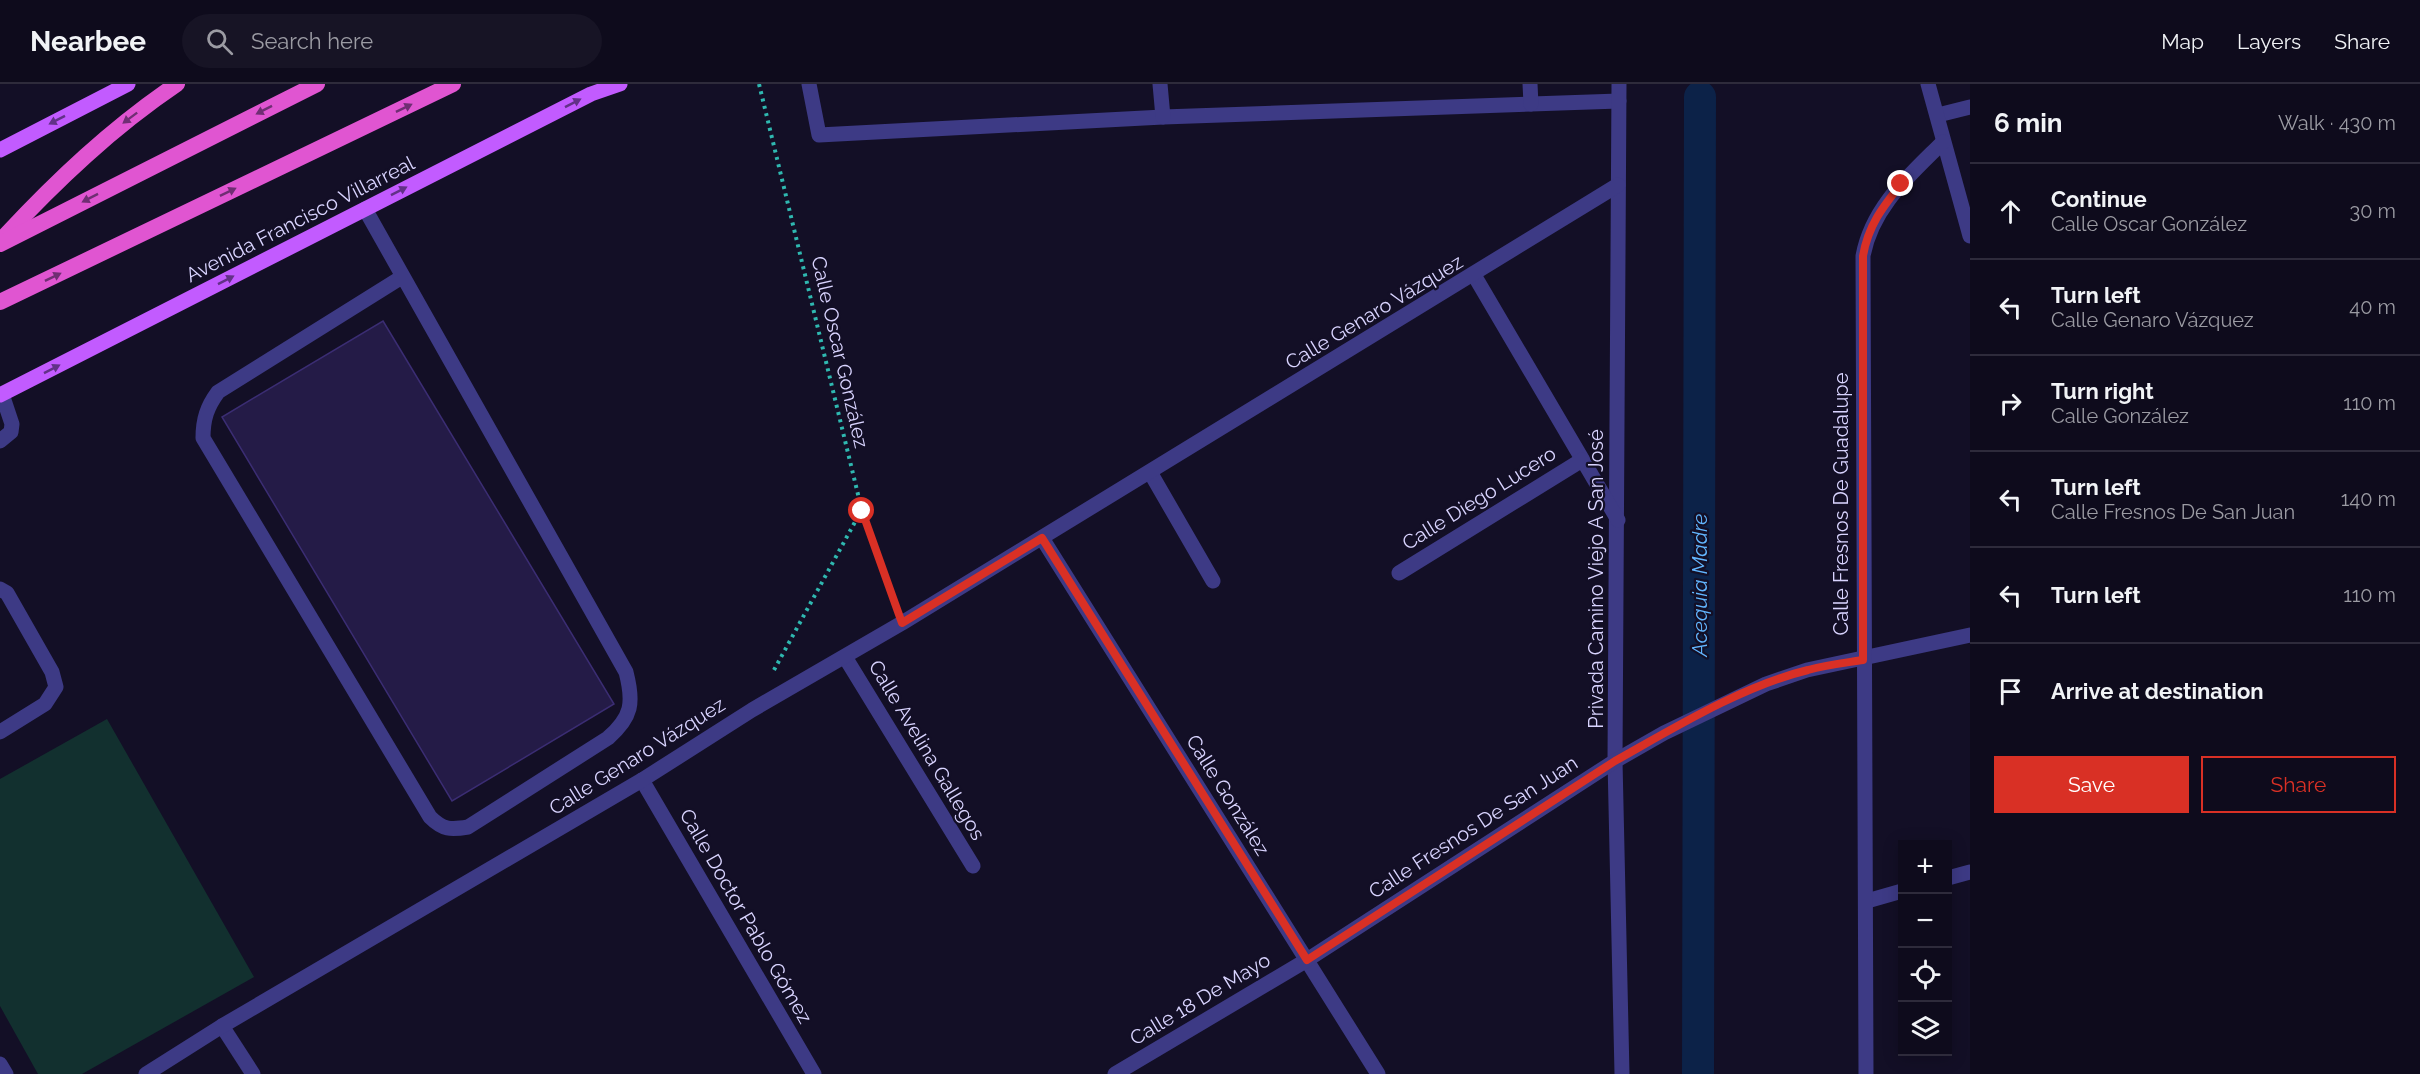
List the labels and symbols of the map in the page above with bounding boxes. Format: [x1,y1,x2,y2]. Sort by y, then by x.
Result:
one-way arrow [565,98,582,108]
one-way arrow [396,103,413,112]
one-way arrow [256,106,273,115]
one-way arrow [122,112,138,125]
one-way arrow [48,115,66,125]
street label: Avenida Francisco Villarreal [182,150,419,287]
route end [1887,170,1913,196]
one-way arrow [391,187,408,196]
one-way arrow [220,188,237,197]
one-way arrow [82,194,99,203]
street label: Calle Genaro Vázquez [1281,249,1467,374]
street label: Calle Oscar González [806,254,874,450]
one-way arrow [44,272,61,281]
one-way arrow [217,275,234,285]
one-way arrow [44,364,61,374]
street label: Calle Fresnos De Guadalupe [1829,372,1853,635]
street label: Privada Camino Viejo A San José [1584,429,1608,729]
street label: Calle Diego Lucero [1398,441,1560,555]
route start [848,497,874,523]
water label: Acequia Madre [1687,514,1712,657]
street label: Calle Avelina Gallegos [864,656,990,844]
street label: Calle Genaro Vázquez [545,692,729,820]
street label: Calle González [1181,730,1275,860]
street label: Calle Fresnos De San Juan [1364,750,1582,904]
street label: Calle Doctor Pablo Gómez [675,804,817,1028]
street label: Calle 18 De Mayo [1126,948,1275,1050]

